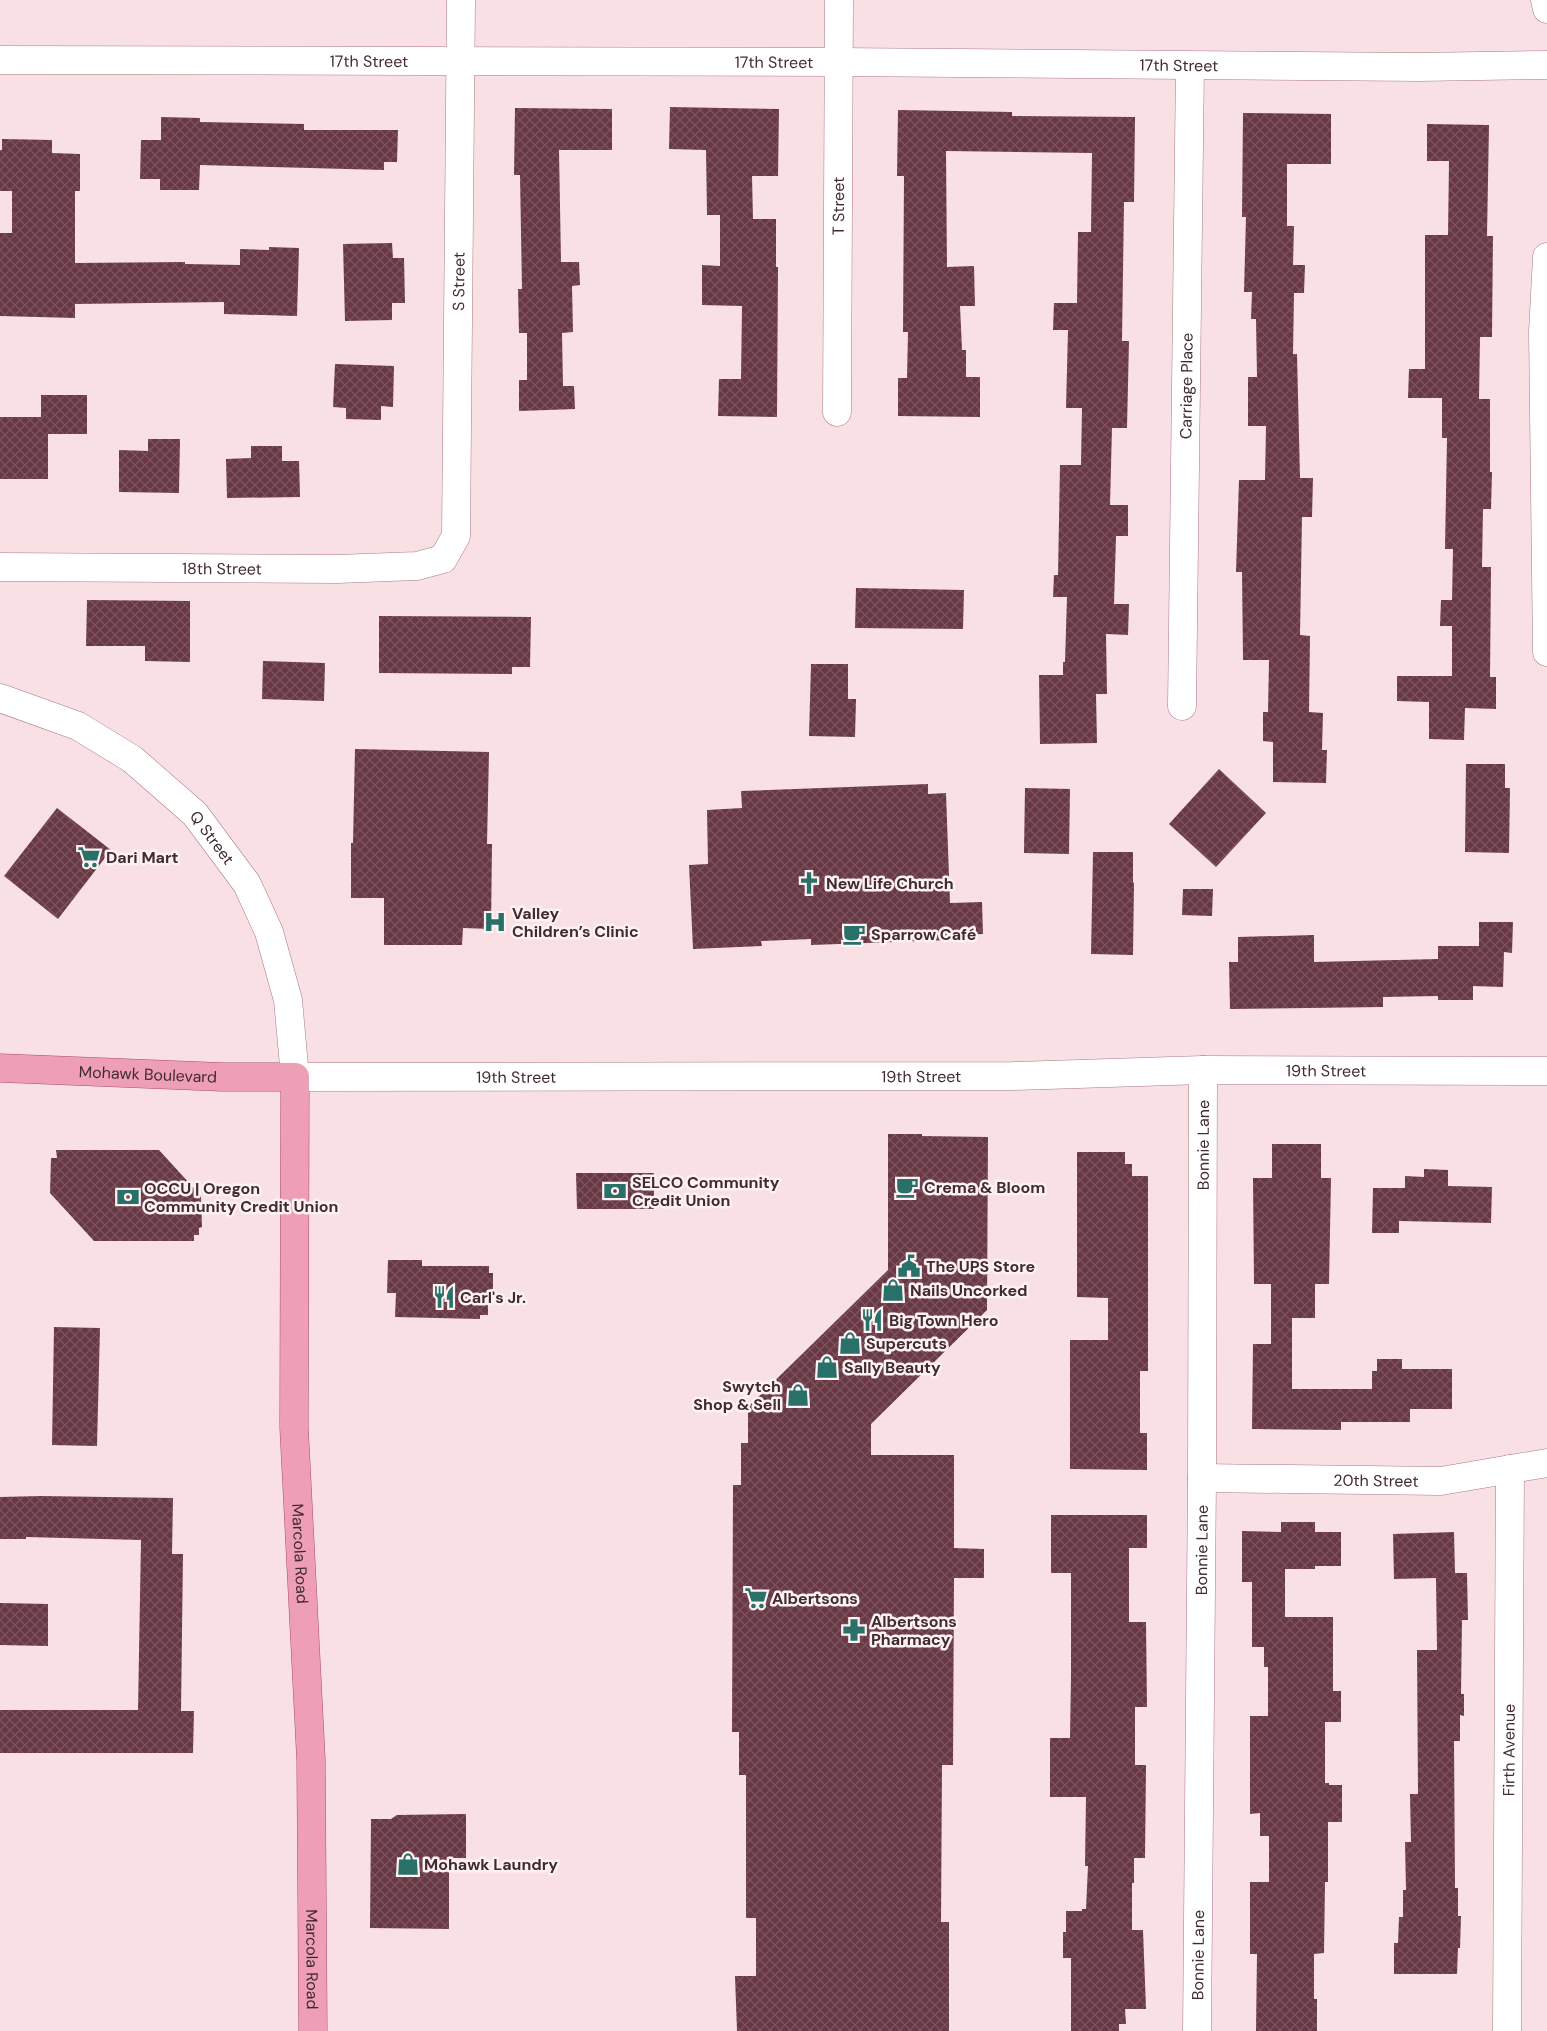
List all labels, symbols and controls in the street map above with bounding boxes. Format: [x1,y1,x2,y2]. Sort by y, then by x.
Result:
street label: 17th Street [330,51,408,72]
street label: 17th Street [735,52,813,73]
street label: 17th Street [1140,55,1218,76]
street label: T Street [828,177,849,235]
street label: S Street [448,252,470,311]
street label: Carriage Place [1175,333,1198,439]
street label: 18th Street [182,558,262,580]
street label: Q Street [185,807,239,869]
supermarket icon: Dari Mart [76,844,102,870]
place label: Dari Mart [106,847,178,868]
church icon: New Life Church [796,870,822,896]
place label: New Life Church [826,873,954,894]
place label: Valley Children’s Clinic [512,903,639,942]
hospital icon: Valley Children’s Clinic [482,909,508,935]
cafe icon: Sparrow Café [841,921,867,947]
place label: Sparrow Café [871,924,976,945]
street label: 19th Street [1286,1060,1366,1081]
street label: Mohawk Boulevard [78,1061,217,1088]
street label: 19th Street [881,1066,961,1087]
street label: 19th Street [476,1067,556,1088]
street label: Bonnie Lane [1193,1100,1214,1190]
place label: SELCO Community Credit Union [632,1172,780,1211]
cafe icon: Crema & Bloom [894,1174,920,1200]
place label: Crema & Bloom [924,1177,1045,1198]
place label: OCCU | Oregon Community Credit Union [144,1178,338,1217]
bank icon: SELCO Community Credit Union [602,1178,628,1204]
bank icon: OCCU | Oregon Community Credit Union [115,1184,141,1210]
public building icon: The UPS Store [896,1253,922,1279]
place label: The UPS Store [926,1256,1035,1277]
shop icon: Nails Uncorked [880,1277,906,1303]
place label: Nails Uncorked [910,1280,1028,1301]
restaurant icon: Carl's Jr. [431,1284,457,1310]
place label: Carl's Jr. [460,1287,526,1308]
restaurant icon: Big Town Hero [859,1307,885,1333]
place label: Big Town Hero [889,1310,998,1331]
shop icon: Supercuts [837,1330,863,1356]
place label: Supercuts [866,1333,947,1354]
shop icon: Sally Beauty [814,1354,840,1380]
place label: Sally Beauty [844,1357,941,1378]
place label: Swytch Shop & Sell [693,1376,781,1415]
shop icon: Swytch Shop & Sell [785,1382,811,1408]
street label: 20th Street [1333,1470,1419,1492]
street label: Marcola Road [287,1503,313,1604]
street label: Bonnie Lane [1191,1505,1213,1595]
supermarket icon: Albertsons [743,1585,769,1611]
place label: Albertsons [772,1588,858,1609]
place label: Albertsons Pharmacy [871,1611,957,1650]
pharmacy icon: Albertsons Pharmacy [841,1617,867,1643]
street label: Firth Avenue [1498,1704,1520,1796]
shop icon: Mohawk Laundry [395,1851,421,1877]
place label: Mohawk Laundry [424,1854,558,1875]
street label: Marcola Road [301,1909,323,2010]
street label: Bonnie Lane [1187,1910,1209,2000]

